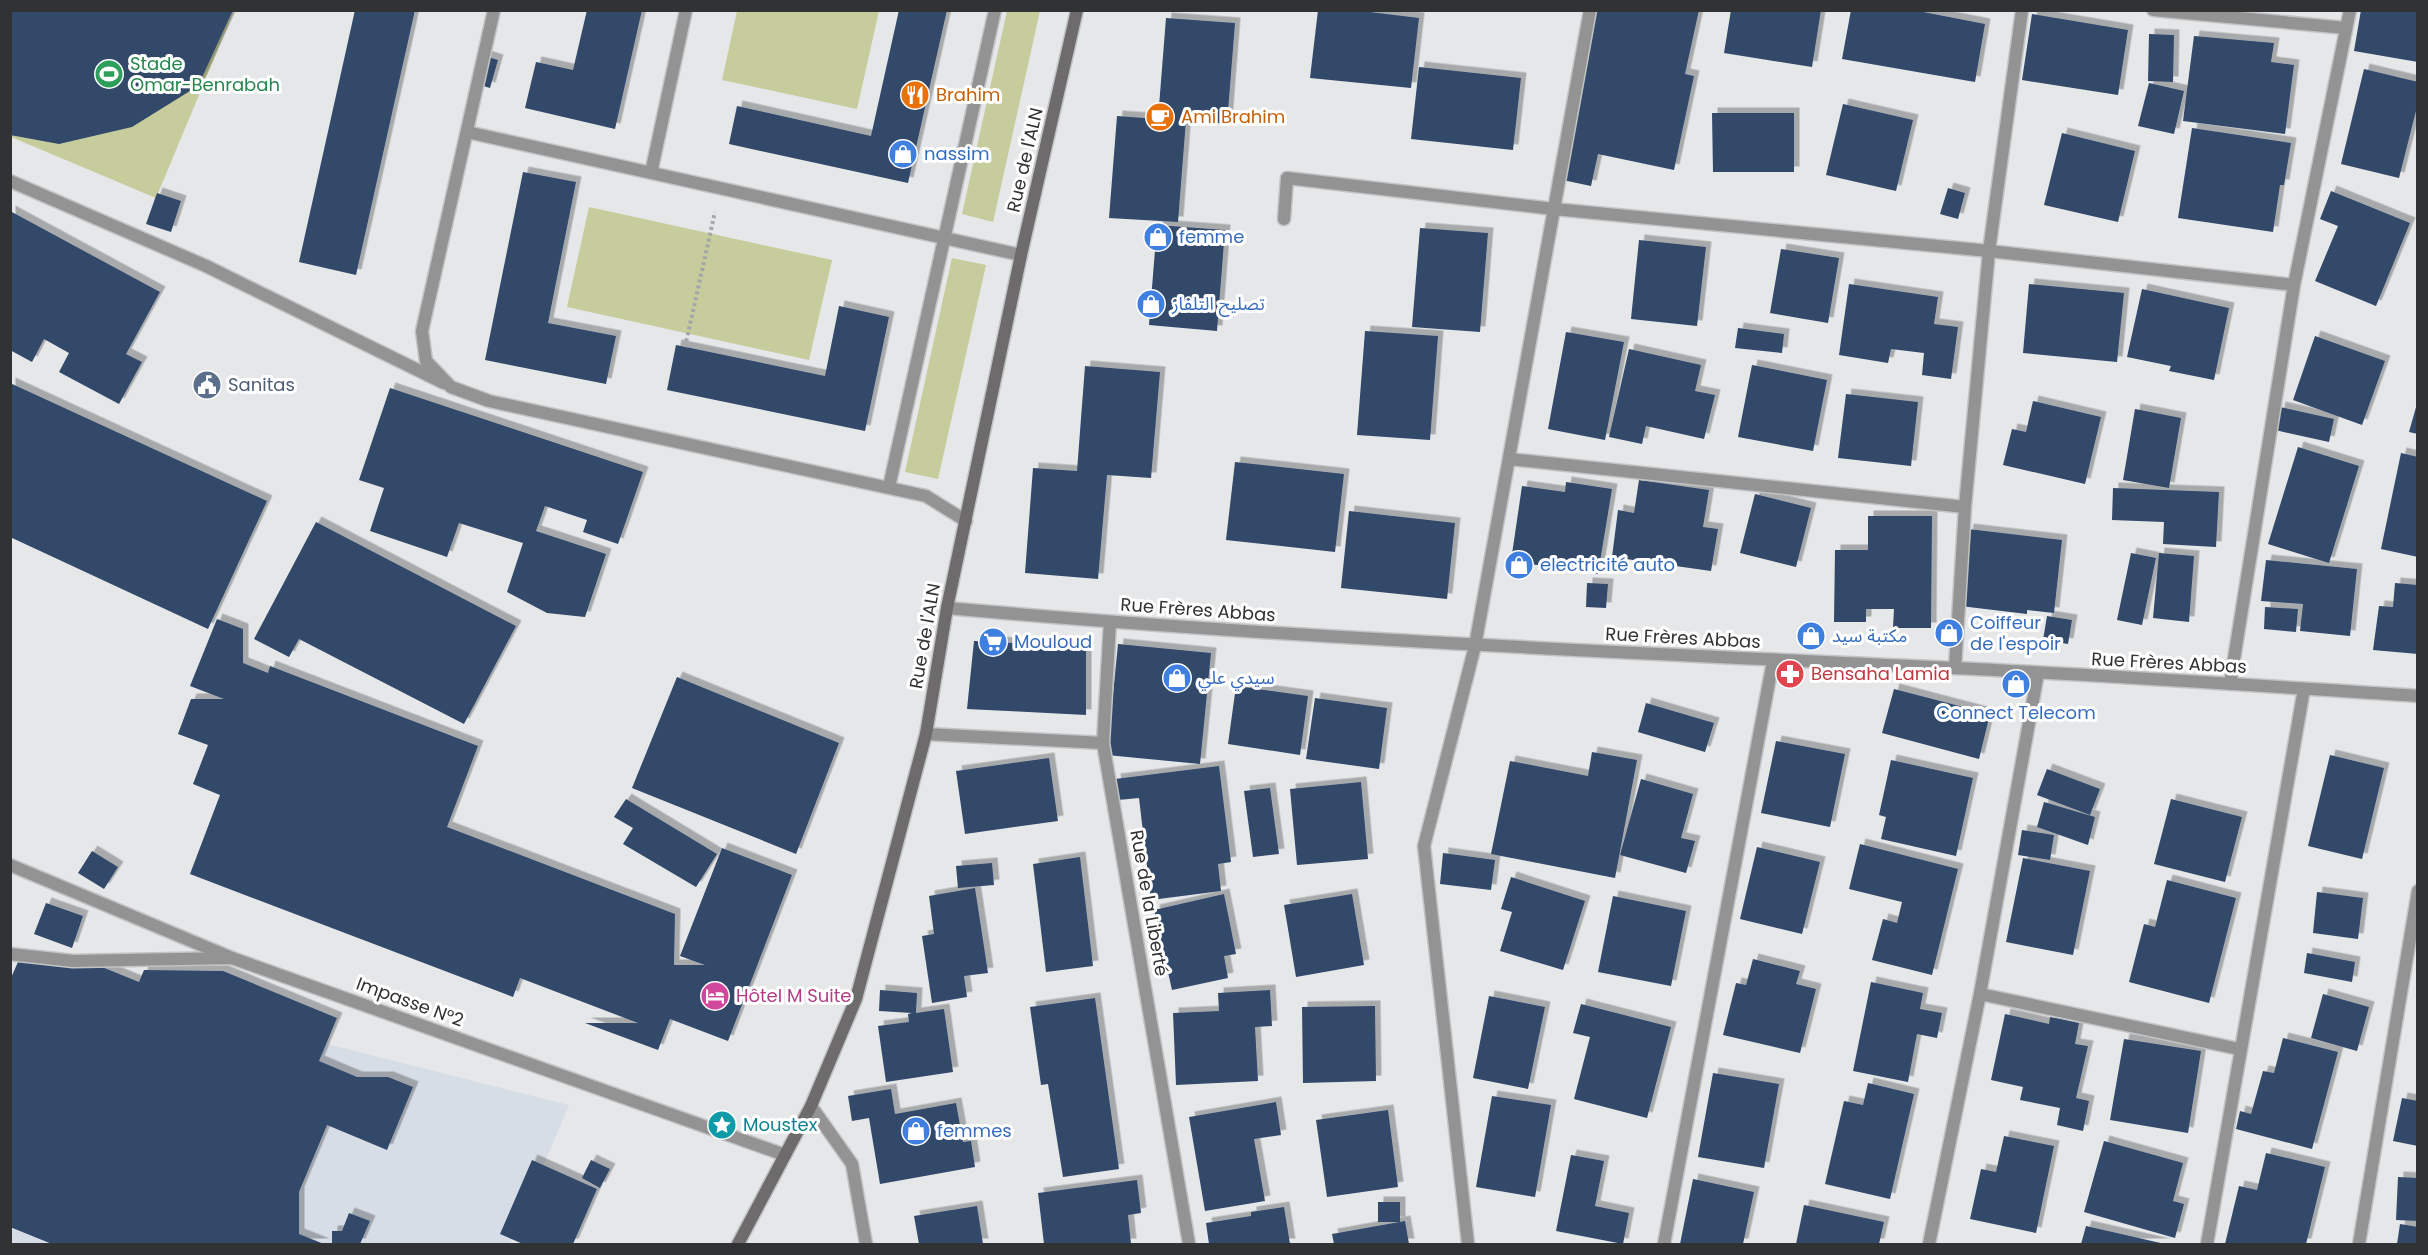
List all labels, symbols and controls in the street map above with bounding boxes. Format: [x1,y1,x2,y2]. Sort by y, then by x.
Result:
place label: Stade Omar-Benrabah [130,51,280,97]
sports icon: Stade Omar-Benrabah [93,58,125,90]
restaurant icon: Brahim [899,79,931,111]
place label: Brahim [936,82,1000,107]
cafe icon: Ami Brahim [1144,101,1176,133]
place label: Ami Brahim [1181,104,1285,129]
street label: Rue de l'ALN [1000,105,1049,215]
shop icon: nassim [887,138,919,170]
place label: nassim [924,141,989,166]
shop icon: femme [1142,221,1174,253]
place label: femme [1179,224,1244,249]
shop icon: تصليح التلفاز [1135,288,1167,320]
place label: تصليح التلفاز [1171,291,1265,317]
public building icon: Sanitas [191,369,223,401]
place label: Sanitas [228,372,295,397]
shop icon: electricité auto [1503,549,1535,581]
place label: electricité auto [1540,552,1675,577]
street label: Rue de l'ALN [903,581,946,690]
street label: Rue Frères Abbas [1120,592,1276,627]
place label: Coiffeur de l'espoir [1970,610,2061,656]
shop icon: Coiffeur de l'espoir [1933,617,1965,649]
shop icon: مكتبة سيد [1795,620,1827,652]
street label: Rue Frères Abbas [1605,621,1761,654]
place label: مكتبة سيد [1832,623,1907,648]
supermarket icon: Mouloud [977,626,1009,658]
place label: Mouloud [1014,629,1092,654]
street label: Rue Frères Abbas [2091,646,2247,679]
pharmacy icon: Bensaha Lamia [1774,658,1806,690]
place label: Bensaha Lamia [1811,661,1950,686]
shop icon: سيدي علي [1161,662,1193,694]
place label: سيدي علي [1198,665,1275,691]
shop icon: Connect Telecom [2000,668,2032,700]
place label: Connect Telecom [1936,700,2096,725]
street label: Rue de la Liberté [1124,828,1175,978]
street label: Impasse N°2 [353,971,467,1033]
hotel icon: Hôtel M Suite [699,980,731,1012]
place label: Hôtel M Suite [736,983,851,1008]
place icon: Moustex [706,1109,738,1141]
place label: Moustex [743,1112,818,1137]
shop icon: femmes [900,1115,932,1147]
place label: femmes [937,1118,1012,1143]

